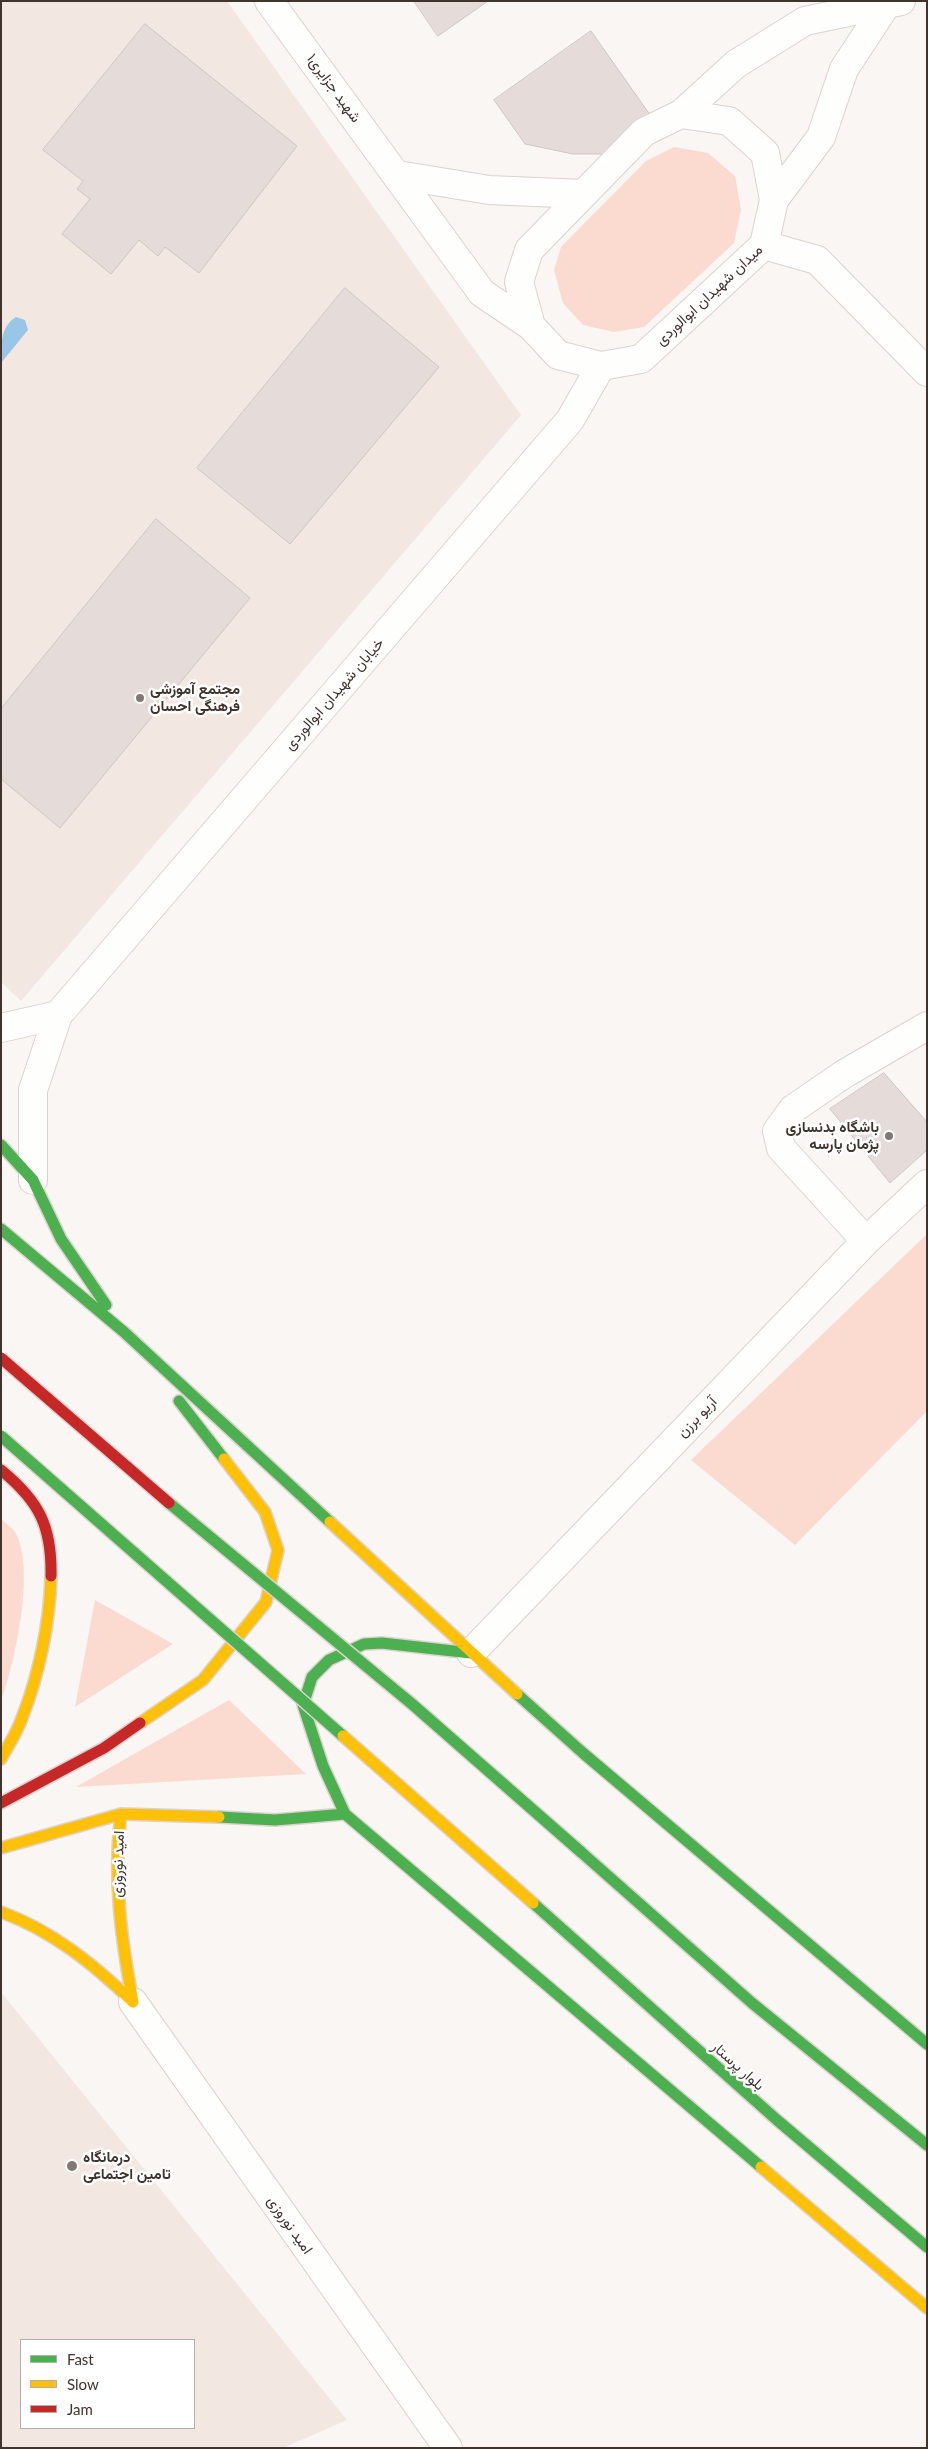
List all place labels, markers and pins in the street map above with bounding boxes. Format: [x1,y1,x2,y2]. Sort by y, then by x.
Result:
place label: مجتمع آموزشی فرهنگی احسان [150,680,240,715]
marker: مجتمع آموزشی فرهنگی احسان [134,692,146,704]
place label: باشگاه بدنسازی پژمان پارسه [785,1118,879,1153]
marker: باشگاه بدنسازی پژمان پارسه [883,1130,895,1142]
place label: درمانگاه تامین اجتماعی [83,2148,171,2183]
marker: درمانگاه تامین اجتماعی [65,2159,79,2173]

